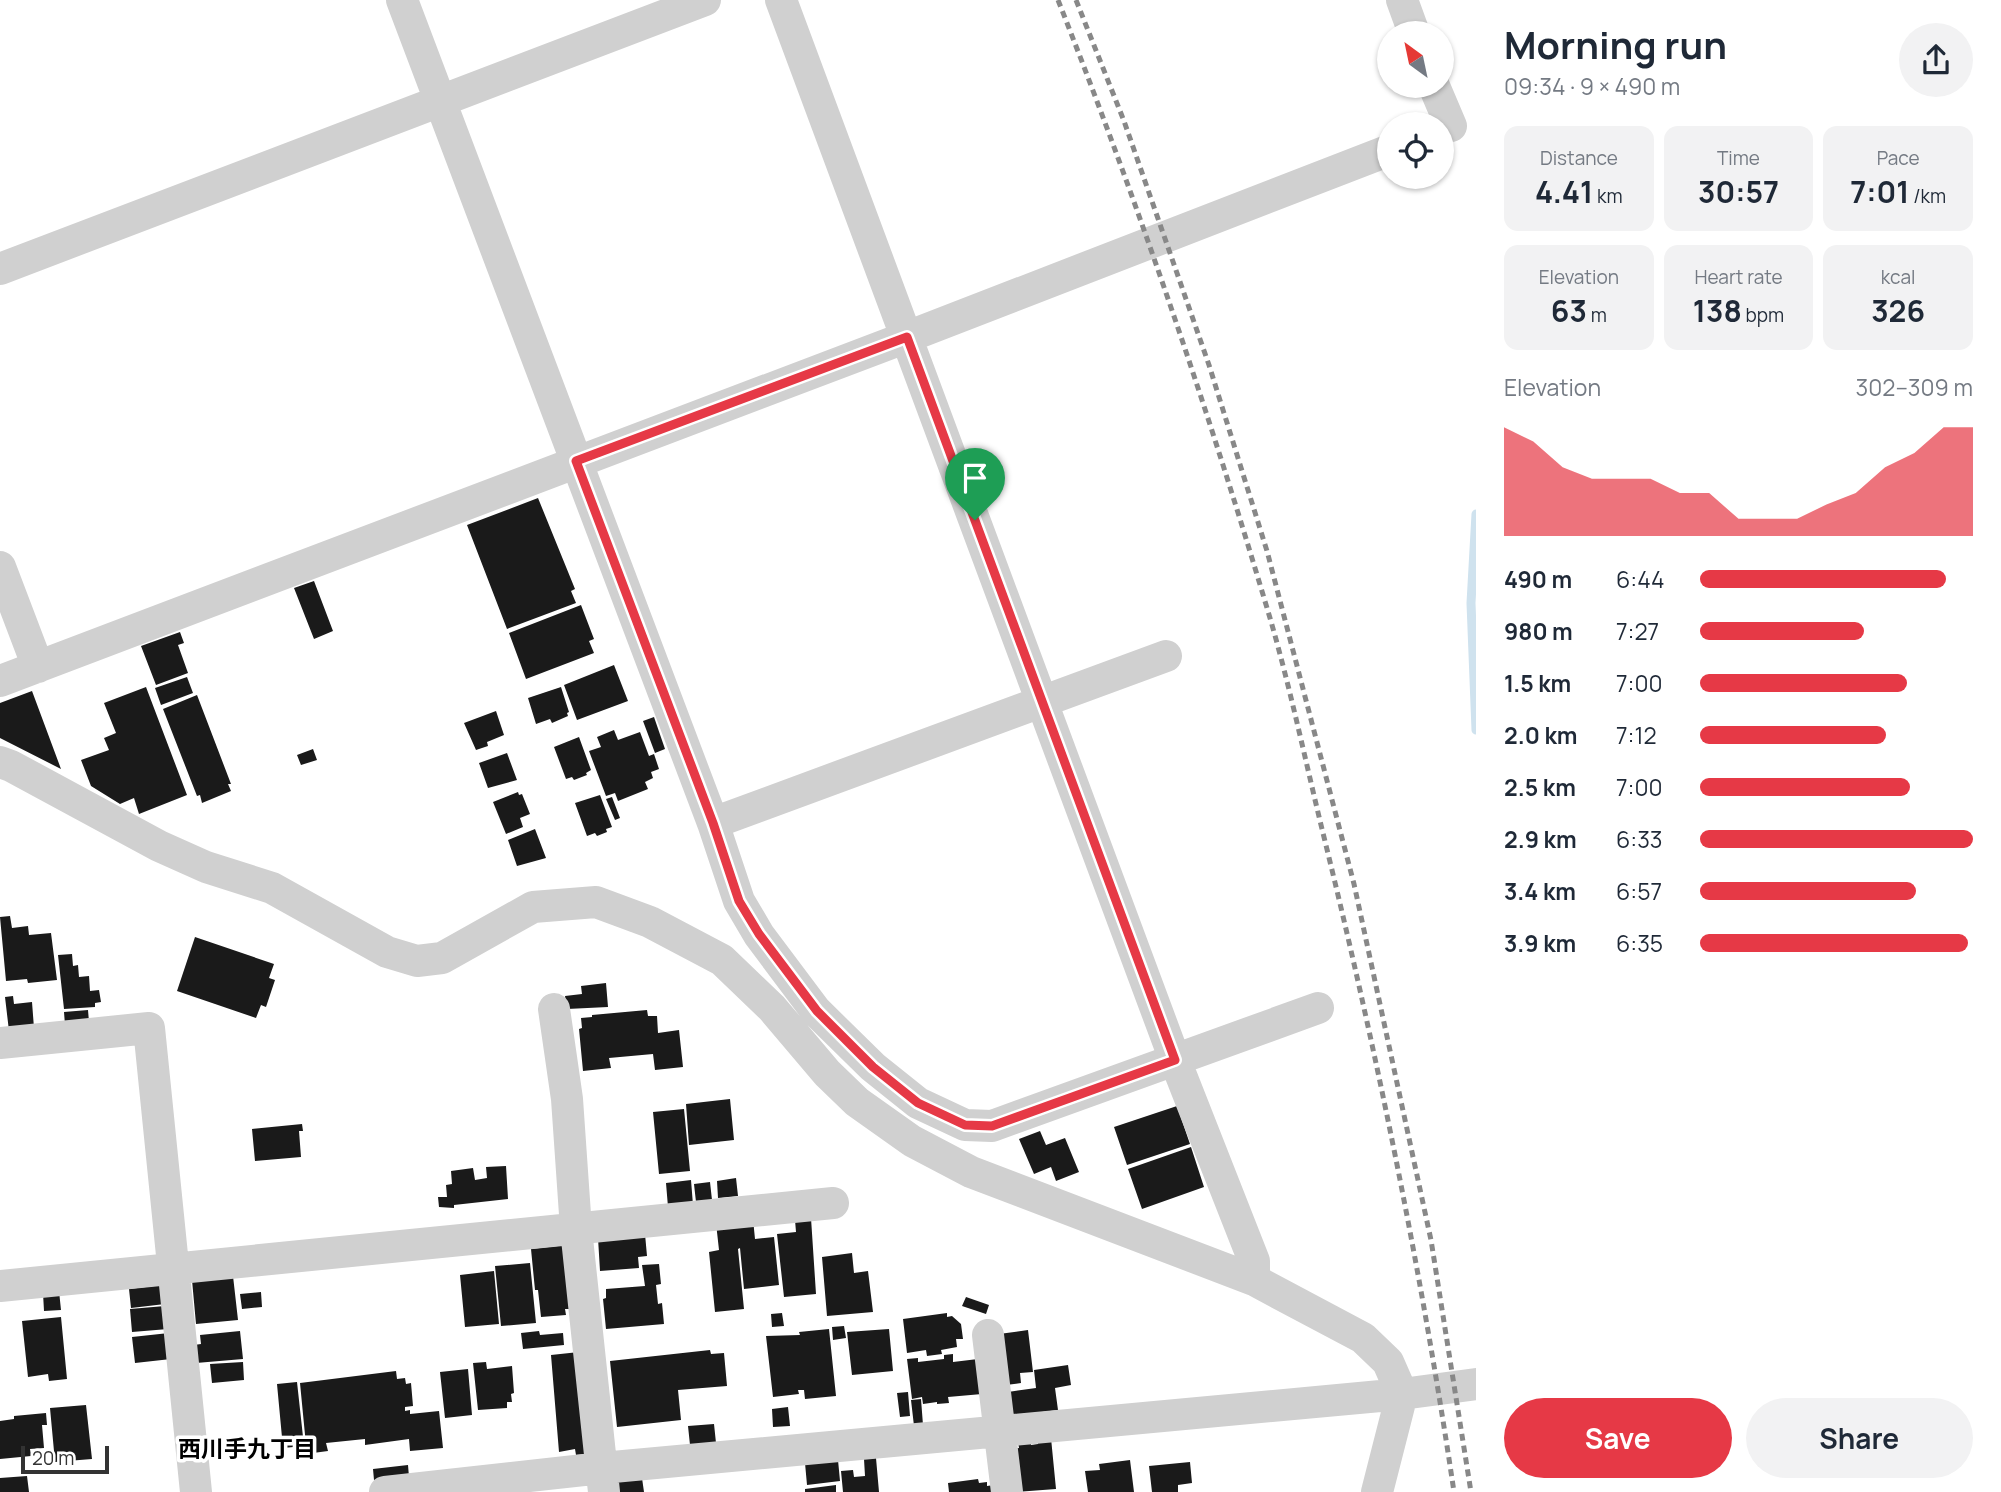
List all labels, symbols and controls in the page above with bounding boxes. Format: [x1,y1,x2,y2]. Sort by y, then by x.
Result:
text: Morning run [1504,18,1727,70]
north arrow [1377,21,1454,98]
map controls [1377,21,1454,189]
button: share [1899,23,1973,97]
text: 09:34 · 9 × 490 m [1504,70,1680,102]
button: locate [1377,112,1454,189]
text: Distance [1540,145,1618,171]
text: Time [1717,145,1760,171]
text: Pace [1877,145,1920,171]
text: 4.41 [1535,171,1593,212]
text: 30:57 [1698,171,1779,212]
text: 7:01 [1850,171,1909,212]
text: km [1593,183,1623,209]
text: /km [1909,183,1946,209]
text: Elevation [1539,264,1619,290]
text: Heart rate [1694,264,1783,290]
text: kcal [1881,264,1916,290]
text: 63 [1551,290,1587,331]
text: 138 [1693,290,1742,331]
text: 326 [1871,290,1925,331]
text: m [1587,302,1607,328]
text: bpm [1742,302,1784,328]
text: Elevation [1504,371,1601,403]
text: 302–309 m [1856,371,1973,403]
pin [945,448,1005,520]
icon: arrive [956,459,994,497]
text: 490 m [1504,563,1572,595]
text: 6:44 [1616,563,1665,595]
text: 980 m [1504,615,1573,647]
text: 7:27 [1616,615,1659,647]
text: 1.5 km [1504,667,1571,699]
text: 7:00 [1616,667,1662,699]
text: 2.0 km [1504,719,1577,751]
text: 7:12 [1616,719,1657,751]
text: 2.5 km [1504,771,1576,803]
text: 7:00 [1616,771,1662,803]
text: 2.9 km [1504,823,1577,855]
text: 6:33 [1616,823,1663,855]
text: 3.4 km [1504,875,1576,907]
text: 6:57 [1616,875,1662,907]
text: 3.9 km [1504,927,1576,959]
text: 6:35 [1616,927,1663,959]
button: Save [1504,1398,1732,1478]
button: Share [1746,1398,1973,1478]
district label: 西川手九丁目 [178,1432,316,1464]
scale bar [21,1443,108,1475]
text: 20 m [32,1445,74,1471]

